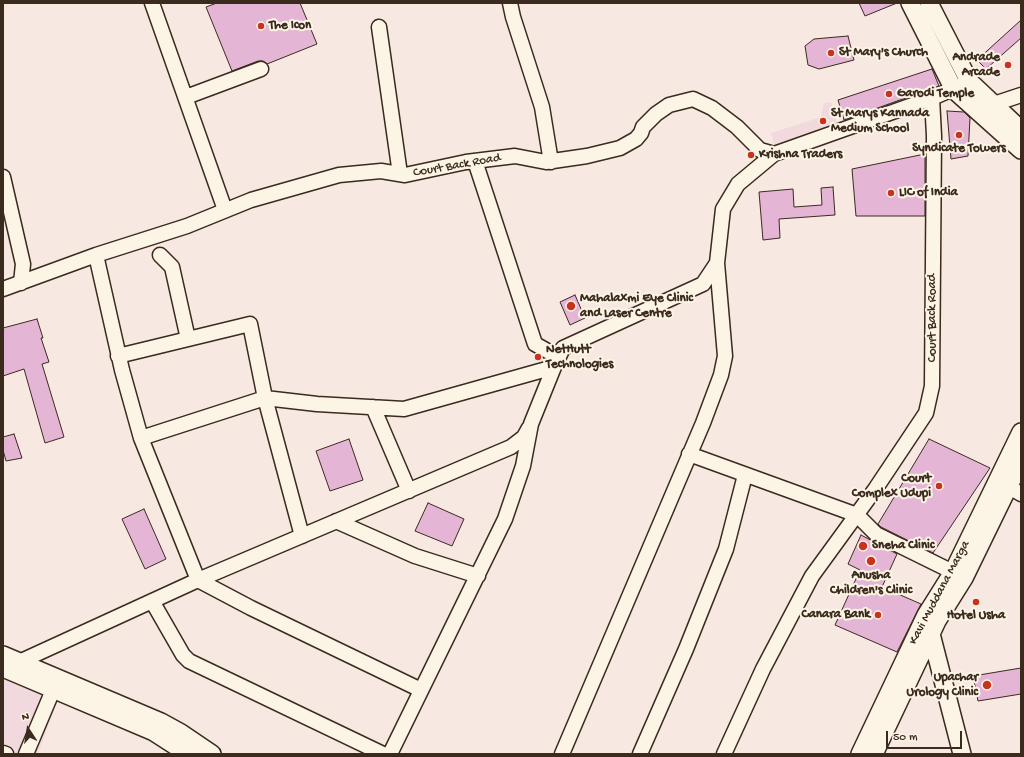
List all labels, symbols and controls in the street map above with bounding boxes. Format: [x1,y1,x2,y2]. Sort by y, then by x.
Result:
place label: The Icon [269,18,311,34]
marker: The Icon [256,21,266,31]
place label: St Mary's Church [839,45,928,61]
marker: St Mary's Church [826,48,836,58]
place label: Andrade Arcade [952,50,1000,81]
marker: Andrade Arcade [1003,60,1013,70]
place label: Garodi Temple [897,86,974,102]
marker: Garodi Temple [884,89,894,99]
place label: St Marys Kannada Medium School [831,106,929,137]
marker: St Marys Kannada Medium School [818,116,828,126]
marker: Syndicate Towers [954,130,964,140]
place label: Syndicate Towers [912,141,1006,157]
place label: Krishna Traders [759,147,842,163]
marker: Krishna Traders [746,150,756,160]
street label: Court Back Road [412,151,502,181]
place label: LIC of India [899,185,958,201]
marker: LIC of India [886,188,896,198]
street label: Court Back Road [925,274,941,362]
place label: Mahalaxmi Eye Clinic and Laser Centre [580,291,693,322]
marker: Mahalaxmi Eye Clinic and Laser Centre [565,300,577,312]
place label: NetHutt Technologies [546,342,613,373]
marker: NetHutt Technologies [533,352,543,362]
place label: Court Complex Udupi [852,471,931,502]
marker: Court Complex Udupi [934,481,944,491]
place label: Sneha Clinic [872,538,934,554]
street label: Kavi Muddana Marga [906,538,974,648]
marker: Sneha Clinic [857,540,869,552]
marker: Anusha Children's Clinic [865,555,877,567]
place label: Anusha Children's Clinic [830,568,912,599]
marker: Hotel Usha [971,597,981,607]
place label: Canara Bank [802,607,870,623]
place label: Hotel Usha [947,608,1005,624]
marker: Canara Bank [873,610,883,620]
place label: Upachar Urology Clinic [907,670,978,701]
marker: Upachar Urology Clinic [981,679,993,691]
north arrow [8,709,48,749]
text: N [21,711,30,724]
scale bar [888,723,964,749]
text: 50 m [893,731,918,745]

